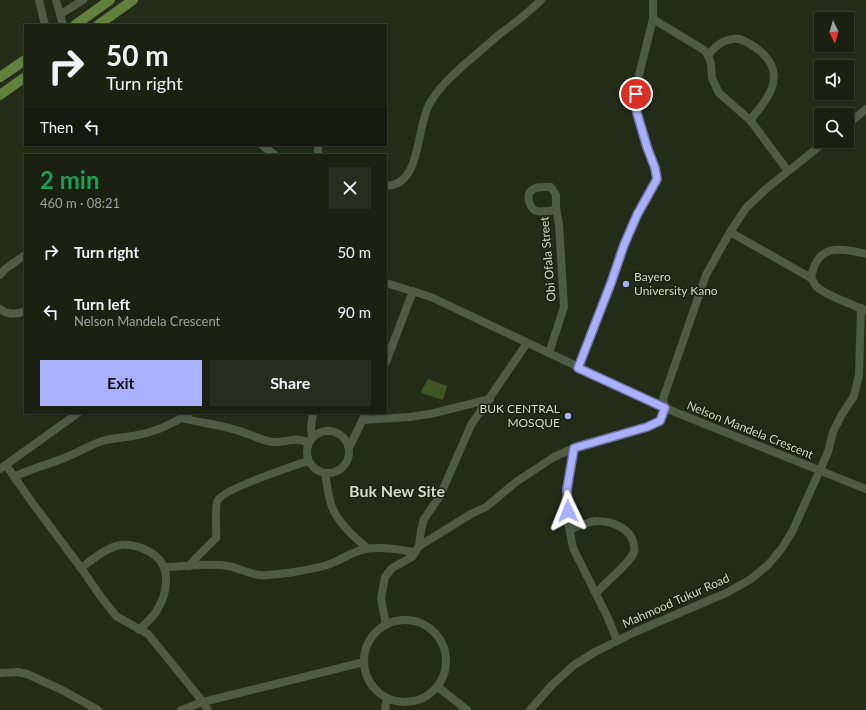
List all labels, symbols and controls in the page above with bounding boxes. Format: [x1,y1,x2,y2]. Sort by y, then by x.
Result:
north arrow [814,12,854,52]
map controls [814,12,854,148]
text: 50 m [106,38,169,72]
icon: right [40,40,92,92]
button: sound [814,60,854,100]
text: Turn right [106,72,183,94]
pin [619,77,653,111]
icon: arrive [625,83,647,105]
button: search [814,108,854,148]
icon: left [81,116,103,138]
text: Then [40,118,73,136]
text: 2 min [40,165,100,194]
button: close [329,167,371,209]
text: 460 m · 08:21 [40,195,120,211]
street label: Obi Ofala Street [536,215,559,302]
icon: right [40,241,62,263]
text: Turn right [74,243,139,261]
text: 50 m [337,243,371,261]
place label: Bayero University Kano [634,269,718,298]
marker: Bayero University Kano [621,279,631,289]
text: Turn left [74,295,130,313]
icon: left [40,301,62,323]
text: 90 m [337,303,371,321]
text: Nelson Mandela Crescent [74,313,220,329]
button: Exit [40,360,202,406]
button: Share [210,360,371,406]
street label: Nelson Mandela Crescent [685,397,816,462]
place label: BUK CENTRAL MOSQUE [479,401,560,430]
marker: BUK CENTRAL MOSQUE [563,411,573,421]
district label: Buk New Site [349,481,445,500]
position arrow [547,490,589,532]
street label: Mahmood Tukur Road [620,570,732,631]

